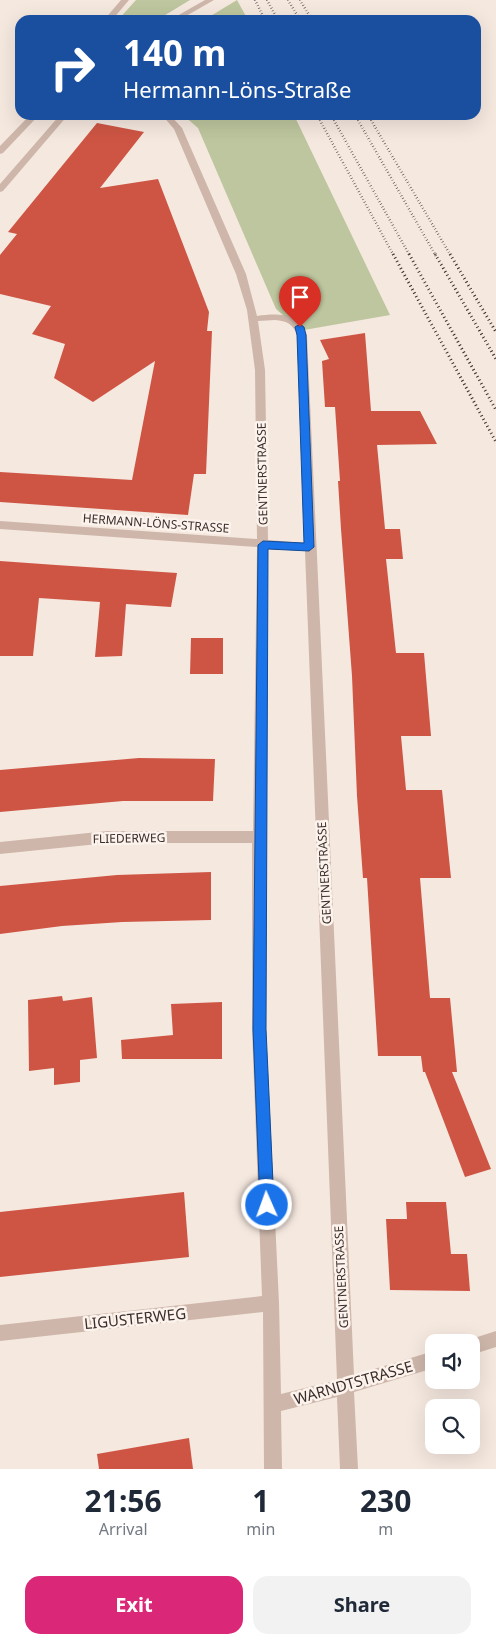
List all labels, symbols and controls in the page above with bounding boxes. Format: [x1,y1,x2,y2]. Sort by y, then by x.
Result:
text: 140 m [123,29,226,76]
icon: right [40,35,105,100]
text: Hermann-Löns-Straße [123,74,351,104]
pin [279,276,321,327]
icon: arrive [286,283,314,311]
street label: GENTNERSTRASSE [253,423,271,525]
street label: HERMANN-LÖNS-STRASSE [82,509,230,537]
street label: GENTNERSTRASSE [313,821,335,925]
street label: FLIEDERWEG [92,829,166,847]
position arrow [240,1178,292,1230]
street label: GENTNERSTRASSE [330,1225,352,1329]
street label: LIGUSTERWEG [83,1303,187,1333]
map controls [425,1334,480,1454]
button: sound [425,1334,480,1389]
street label: WARNDTSTRASSE [291,1355,415,1409]
button: search [425,1399,480,1454]
text: 21:56 [85,1480,162,1521]
text: 1 [252,1480,269,1521]
text: 230 [360,1480,411,1521]
text: Arrival [99,1518,148,1540]
text: min [246,1518,275,1540]
text: m [378,1518,393,1540]
button: Exit [25,1576,243,1634]
button: Share [253,1576,471,1634]

